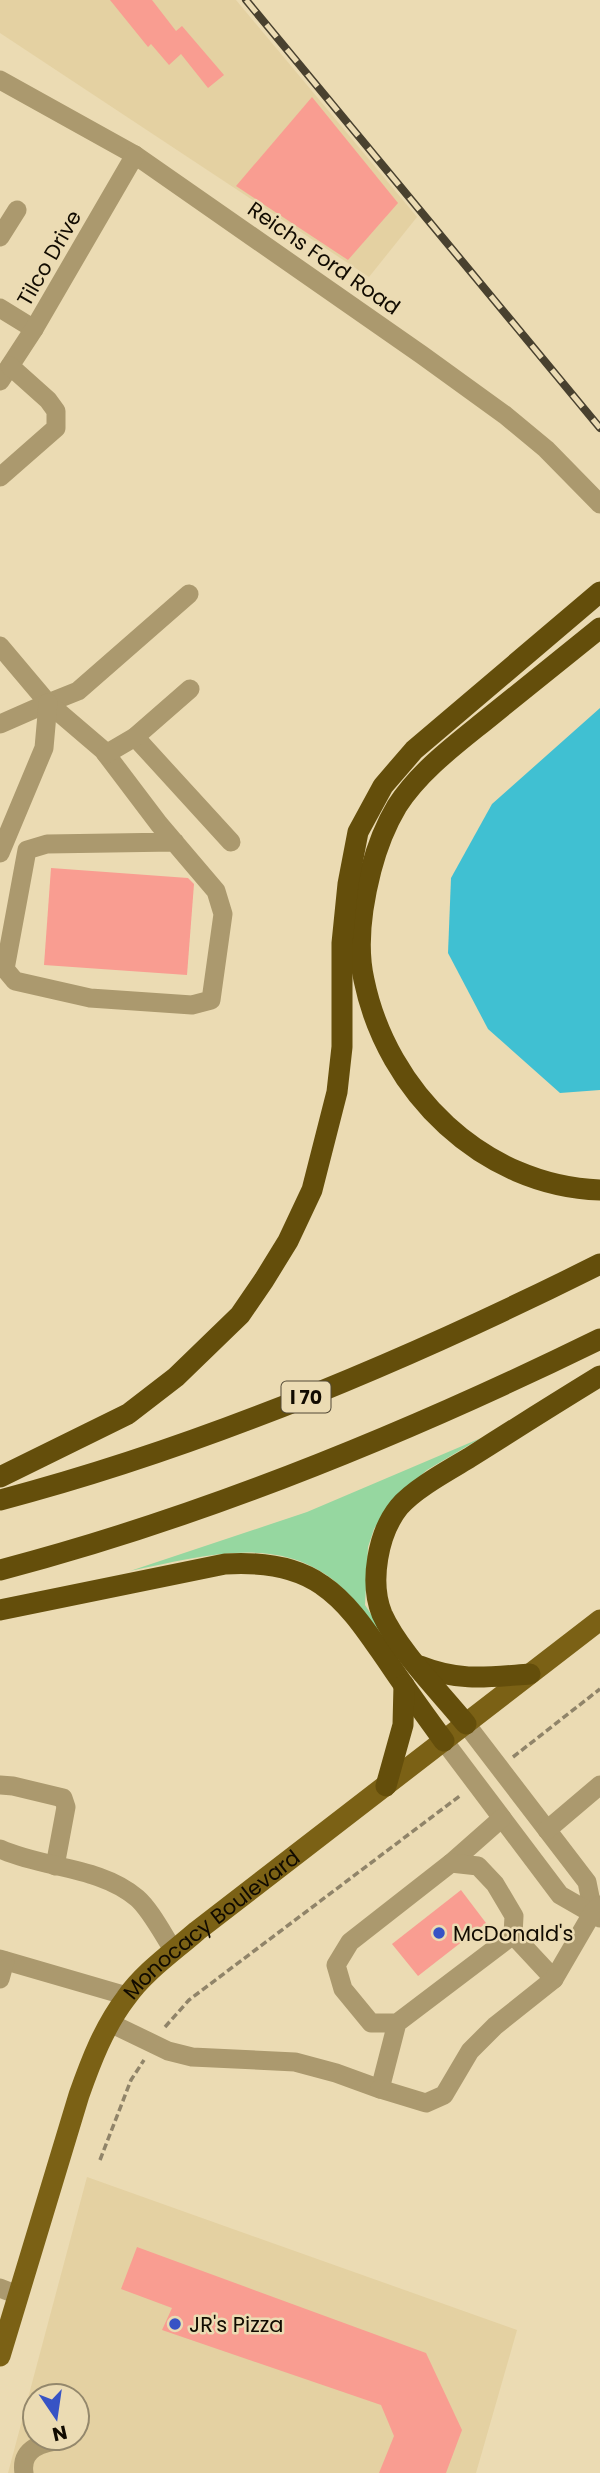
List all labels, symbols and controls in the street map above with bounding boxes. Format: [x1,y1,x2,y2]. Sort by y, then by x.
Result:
street label: Reichs Ford Road [242,195,406,321]
street label: Tilco Drive [10,205,88,311]
road number: I 70 [282,1382,330,1413]
street label: Monocacy Boulevard [116,1843,306,2005]
place label: McDonald's [453,1919,573,1948]
marker: McDonald's [431,1925,447,1941]
place label: JR's Pizza [189,2310,283,2339]
marker: JR's Pizza [167,2316,183,2332]
north arrow [21,2382,91,2452]
text: N [50,2418,70,2448]

